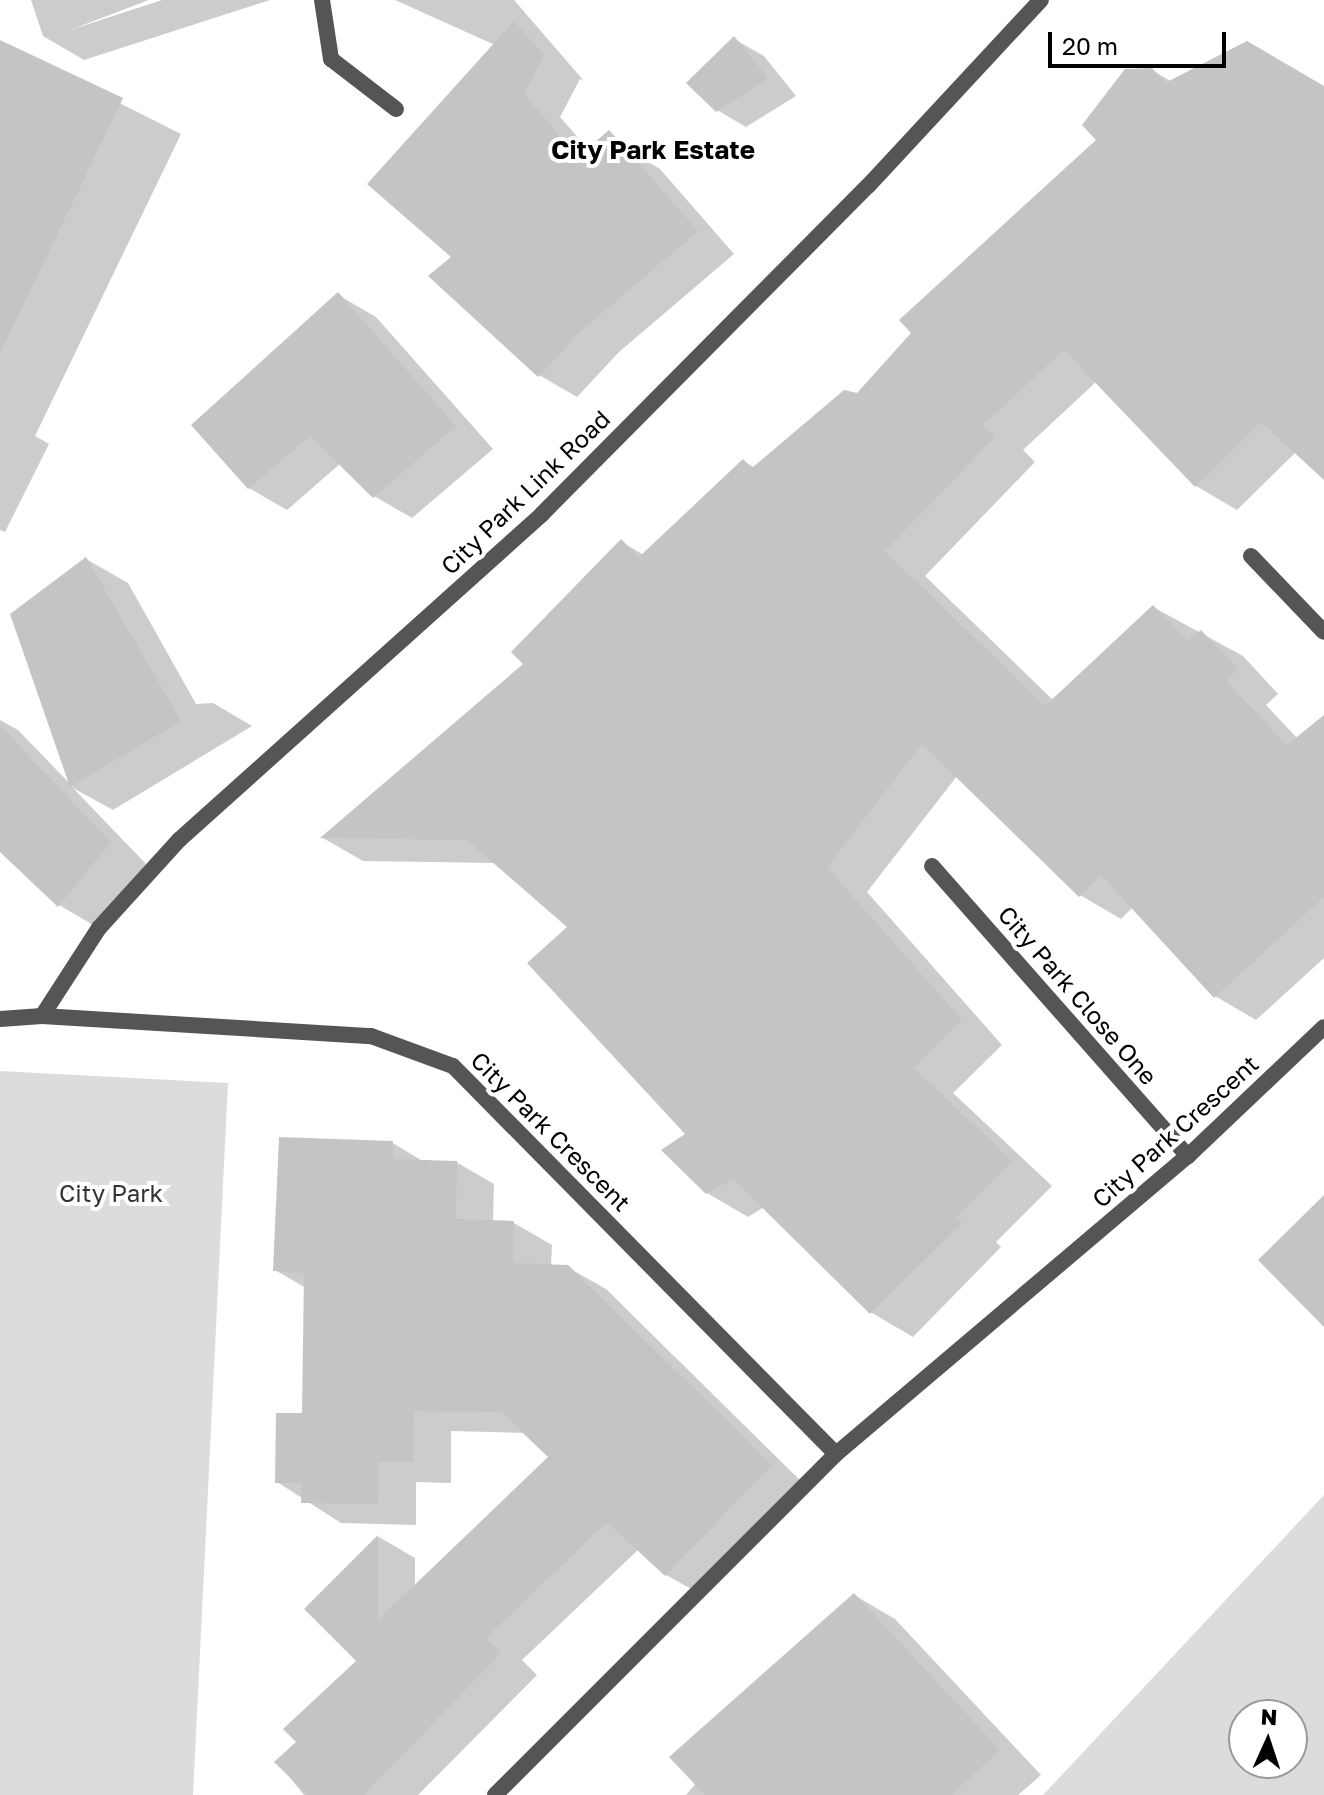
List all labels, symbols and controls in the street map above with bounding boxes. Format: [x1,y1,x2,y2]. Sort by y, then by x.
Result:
scale bar [1052,16,1230,66]
text: 20 m [1062,31,1118,60]
district label: City Park Estate [551,134,755,166]
street label: City Park Link Road [435,404,615,580]
street label: City Park Close One [993,900,1163,1090]
street label: City Park Crescent [465,1045,637,1217]
street label: City Park Crescent [1086,1049,1264,1213]
park label: City Park [59,1179,163,1207]
north arrow [1228,1699,1308,1779]
text: N [1260,1703,1278,1730]

